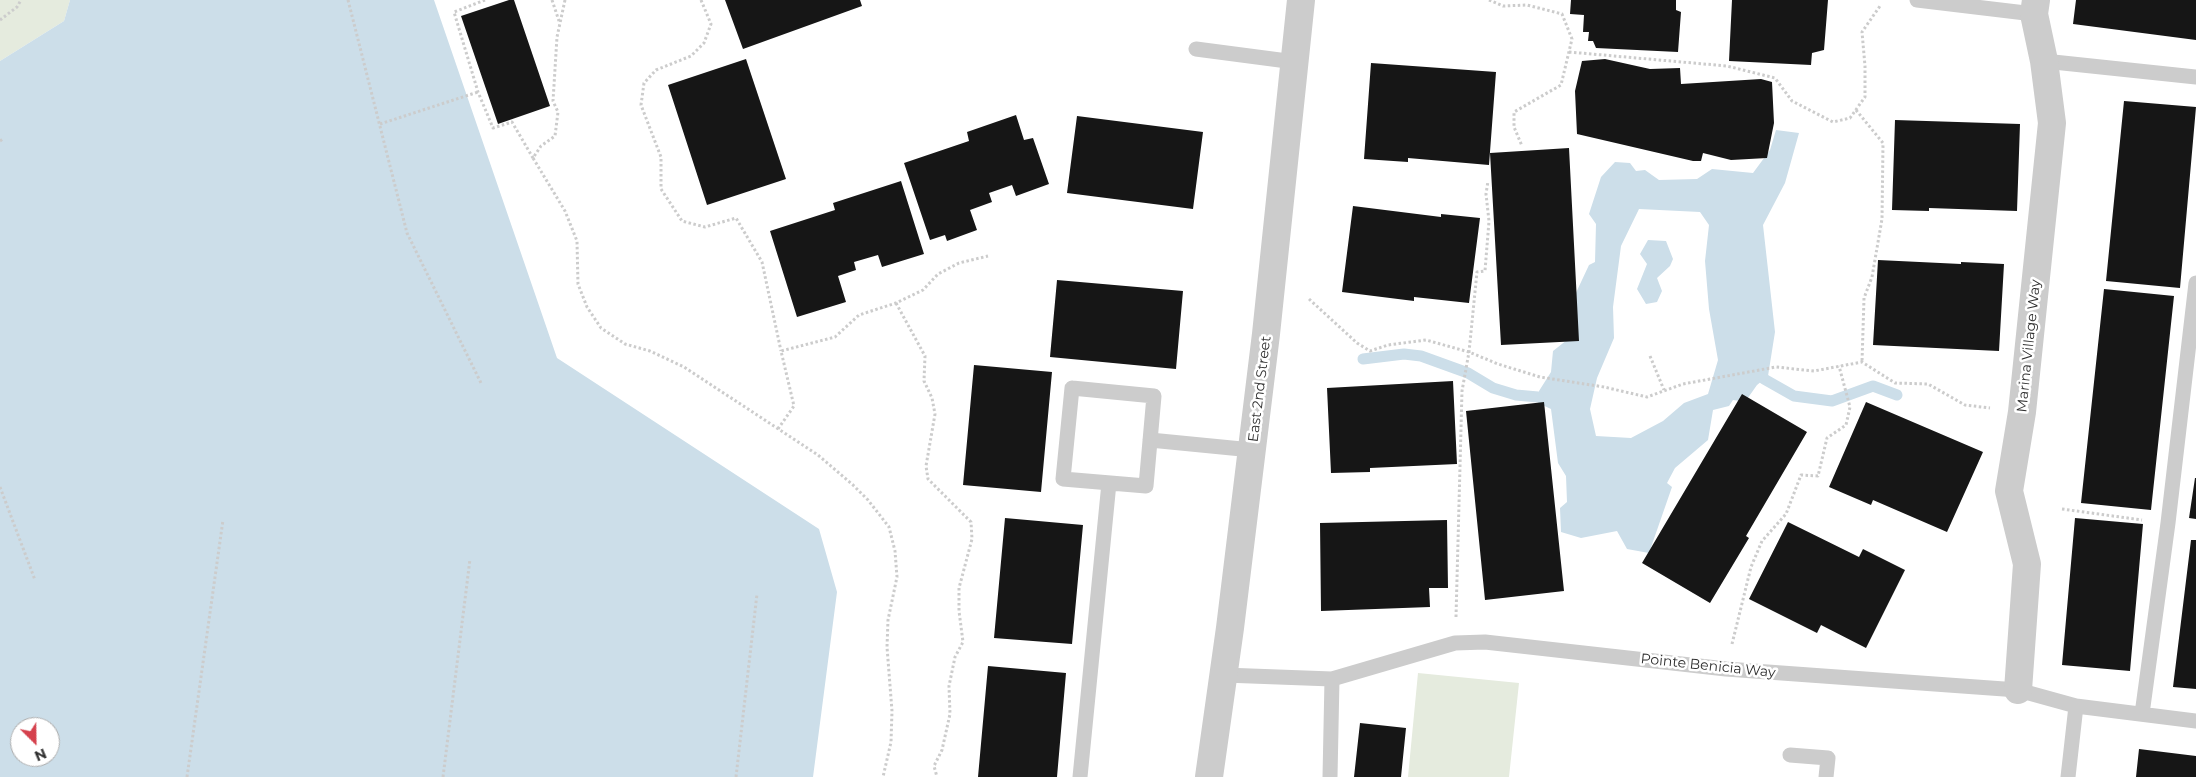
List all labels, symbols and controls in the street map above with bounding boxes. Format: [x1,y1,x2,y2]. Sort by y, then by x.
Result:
street label: Marina Village Way [2014,279,2044,413]
street label: East 2nd Street [1245,335,1275,443]
street label: Pointe Benicia Way [1640,651,1776,681]
north arrow [10,717,60,767]
text: N [32,744,49,765]

